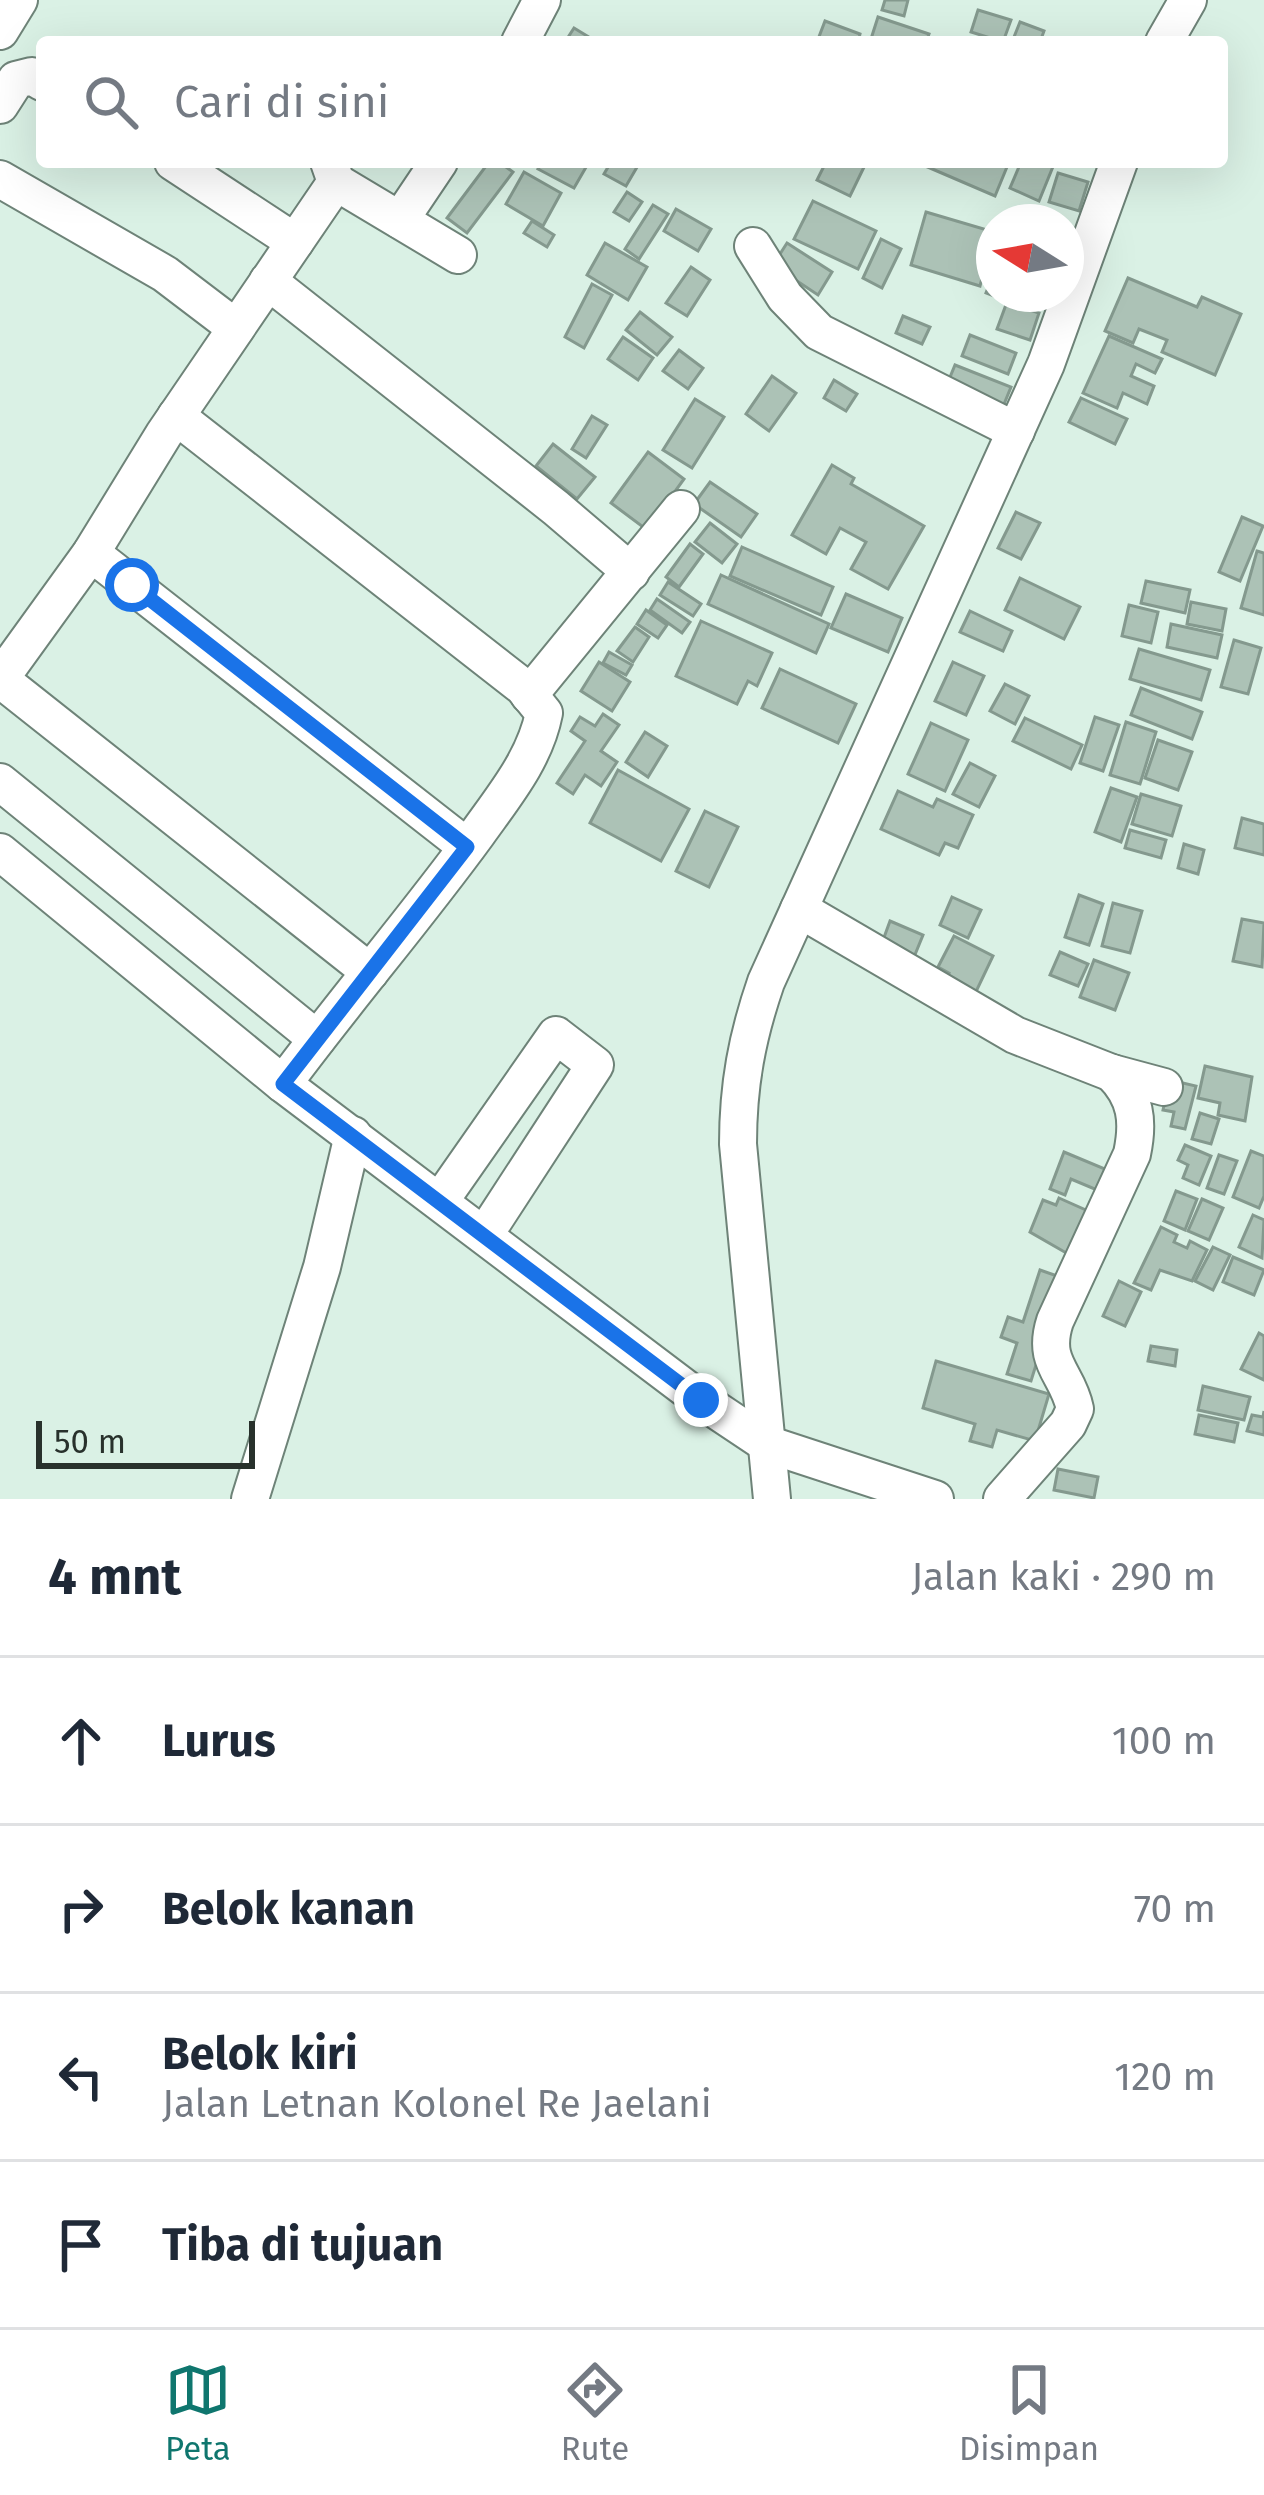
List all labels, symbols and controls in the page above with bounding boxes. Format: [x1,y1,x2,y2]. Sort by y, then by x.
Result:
search box [36,36,1228,168]
icon: search [78,69,144,135]
text: Cari di sini [174,75,390,129]
north arrow [976,204,1084,312]
route start [105,558,159,612]
route end [674,1373,728,1427]
scale bar [36,1415,255,1468]
text: 50 m [54,1422,126,1462]
text: 4 mnt [48,1546,181,1608]
text: Jalan kaki · 290 m [911,1554,1216,1600]
icon: ahead [48,1708,114,1774]
text: Lurus [162,1714,276,1768]
text: 100 m [1112,1718,1216,1764]
icon: right [48,1876,114,1942]
text: Belok kanan [162,1882,415,1936]
text: 70 m [1134,1886,1216,1932]
text: Belok kiri [162,2027,358,2081]
icon: left [48,2044,114,2110]
text: 120 m [1114,2054,1216,2100]
text: Jalan Letnan Kolonel Re Jaelani [162,2081,712,2127]
icon: arrive [48,2212,114,2278]
text: Tiba di tujuan [162,2218,443,2272]
tab: Peta [165,2357,231,2469]
tab: Rute [561,2357,629,2469]
tab: Disimpan [959,2357,1099,2469]

